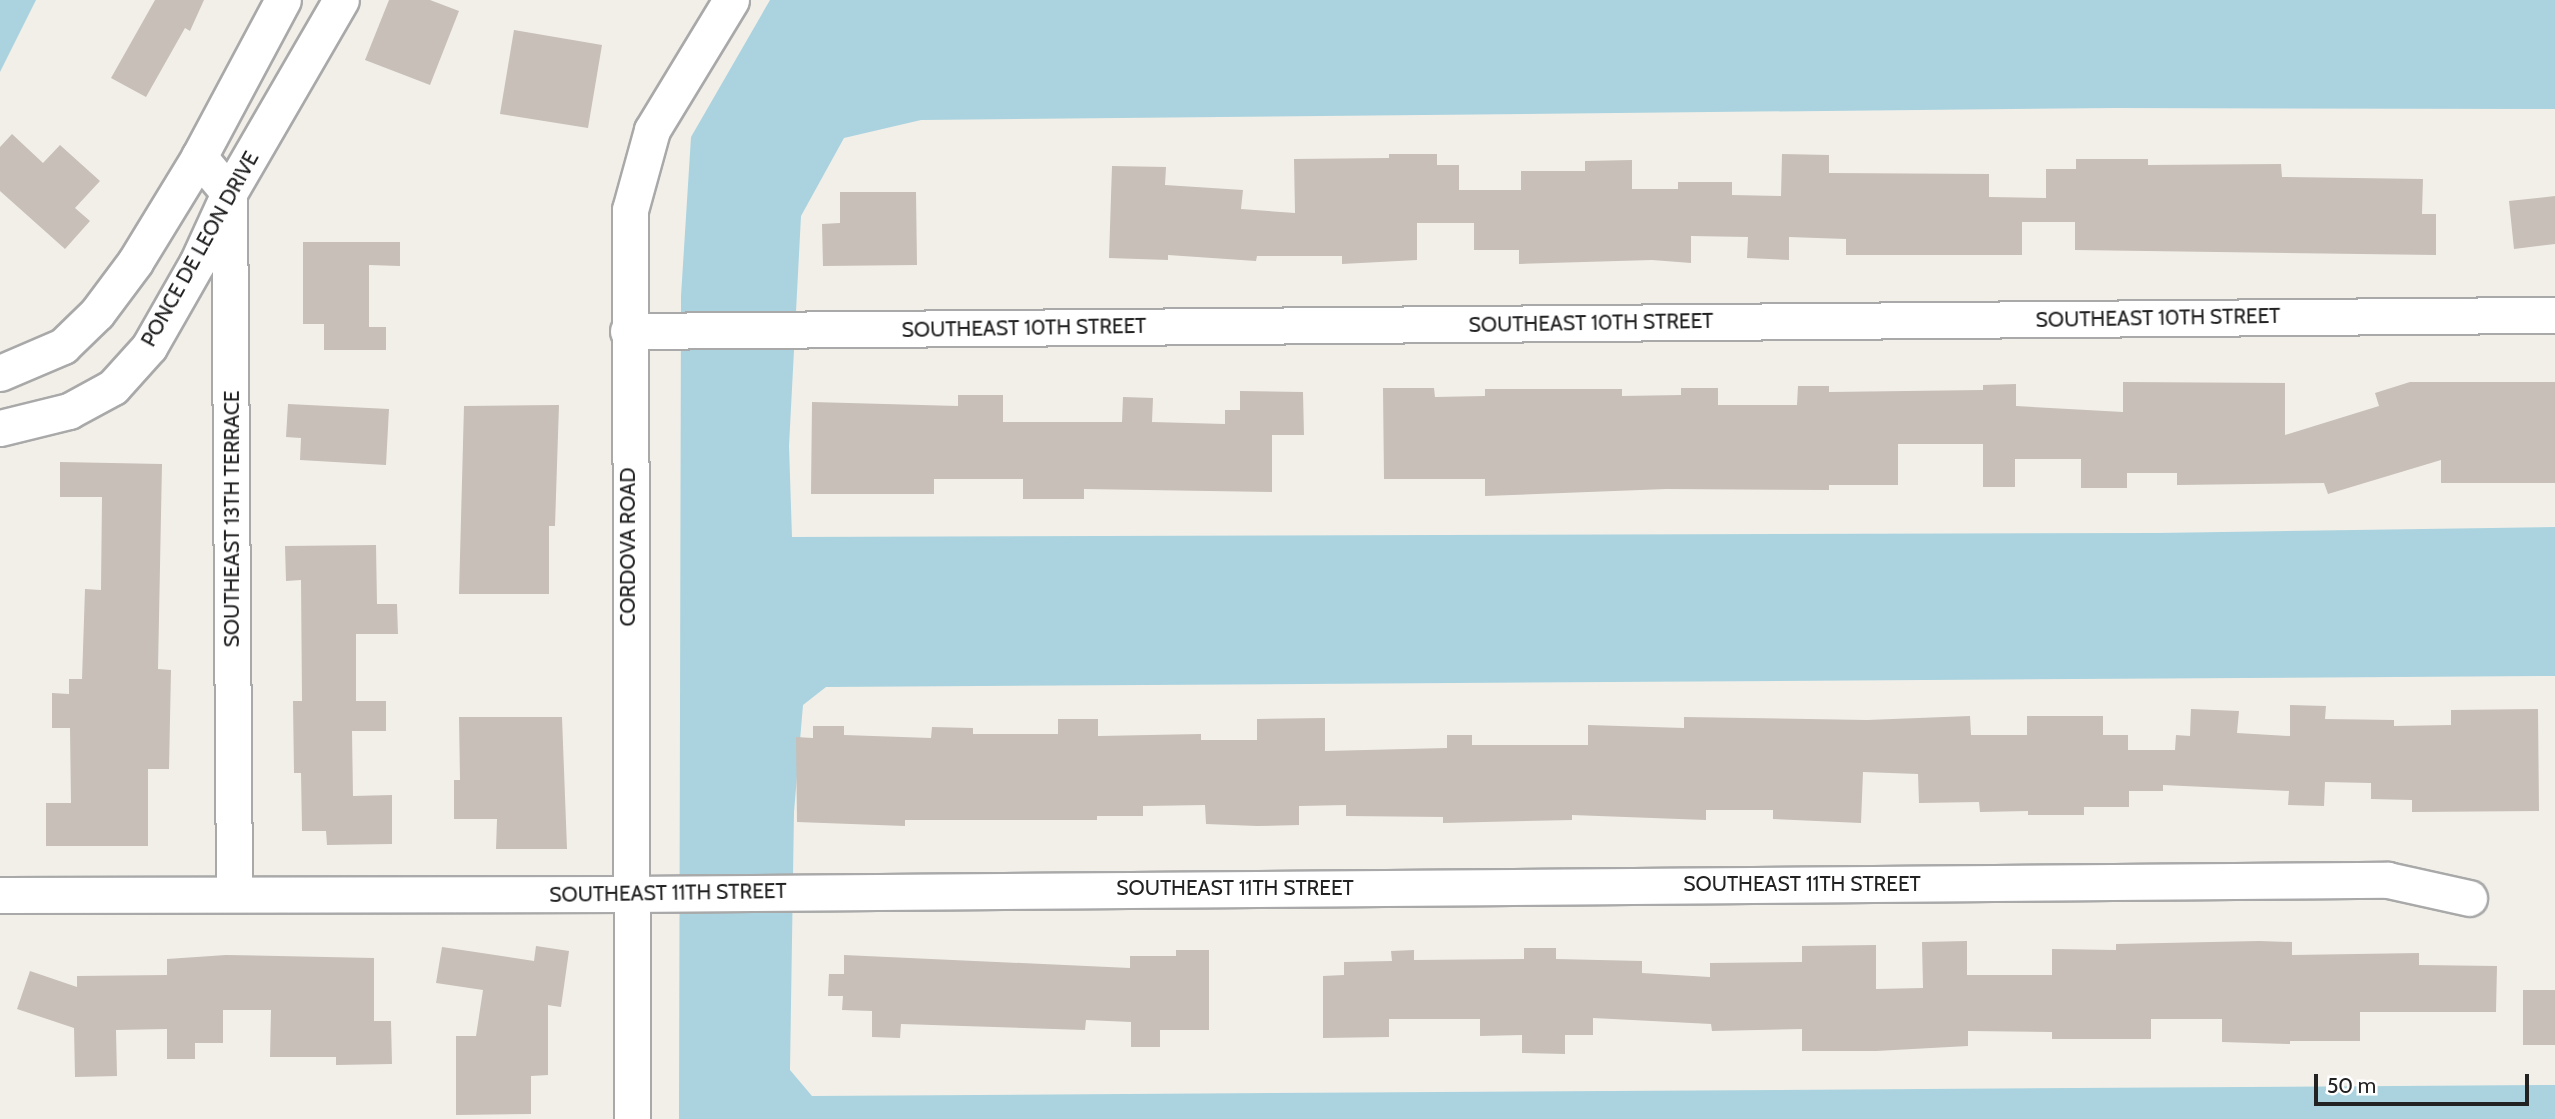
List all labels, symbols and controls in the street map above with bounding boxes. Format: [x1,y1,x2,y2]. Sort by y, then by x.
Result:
street label: PONCE DE LEON DRIVE [136,147,264,351]
street label: SOUTHEAST 10TH STREET [2035,303,2281,333]
street label: SOUTHEAST 10TH STREET [1468,308,1714,338]
street label: SOUTHEAST 10TH STREET [901,313,1147,343]
street label: SOUTHEAST 13TH TERRACE [219,391,245,647]
street label: CORDOVA ROAD [615,468,641,626]
street label: SOUTHEAST 11TH STREET [1683,871,1921,897]
street label: SOUTHEAST 11TH STREET [1116,875,1354,901]
street label: SOUTHEAST 11TH STREET [549,878,787,908]
scale bar [2317,1060,2532,1104]
text: 50 m [2327,1073,2376,1098]

